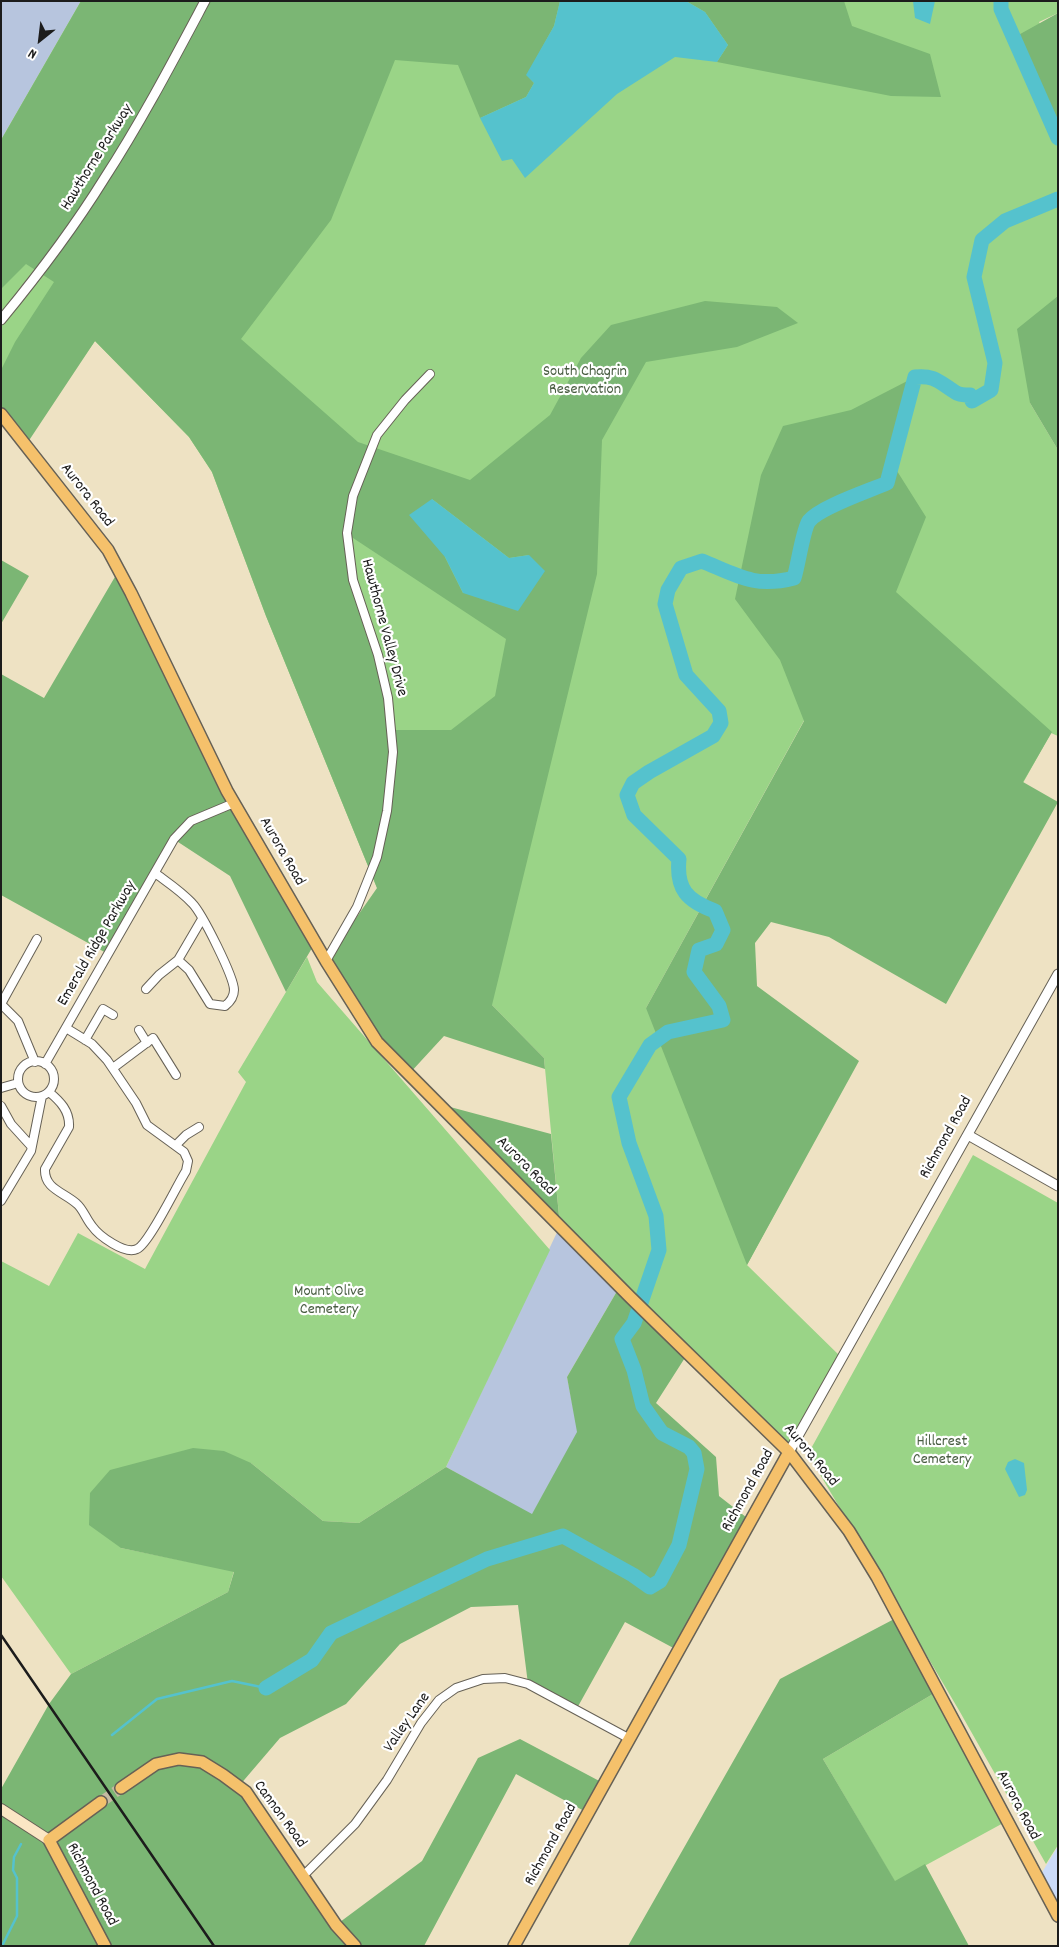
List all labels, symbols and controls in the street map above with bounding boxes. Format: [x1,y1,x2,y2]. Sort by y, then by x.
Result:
north arrow [15,15,65,65]
text: N [25,43,41,64]
street label: Hawthorne Parkway [58,101,138,215]
park label: South Chagrin Reservation [543,363,627,401]
street label: Aurora Road [55,460,117,532]
street label: Hawthorne Valley Drive [355,557,411,699]
street label: Aurora Road [254,814,308,890]
street label: Emerald Ridge Parkway [54,878,142,1010]
street label: Richmond Road [917,1094,977,1182]
street label: Aurora Road [491,1133,559,1201]
park label: Mount Olive Cemetery [294,1283,364,1321]
street label: Aurora Road [778,1421,842,1491]
park label: Hillcrest Cemetery [913,1433,971,1471]
street label: Richmond Road [719,1447,779,1535]
street label: Valley Lane [380,1689,436,1757]
street label: Aurora Road [991,1768,1043,1844]
street label: Cannon Road [248,1778,310,1852]
street label: Richmond Road [522,1801,582,1889]
street label: Richmond Road [61,1840,121,1930]

